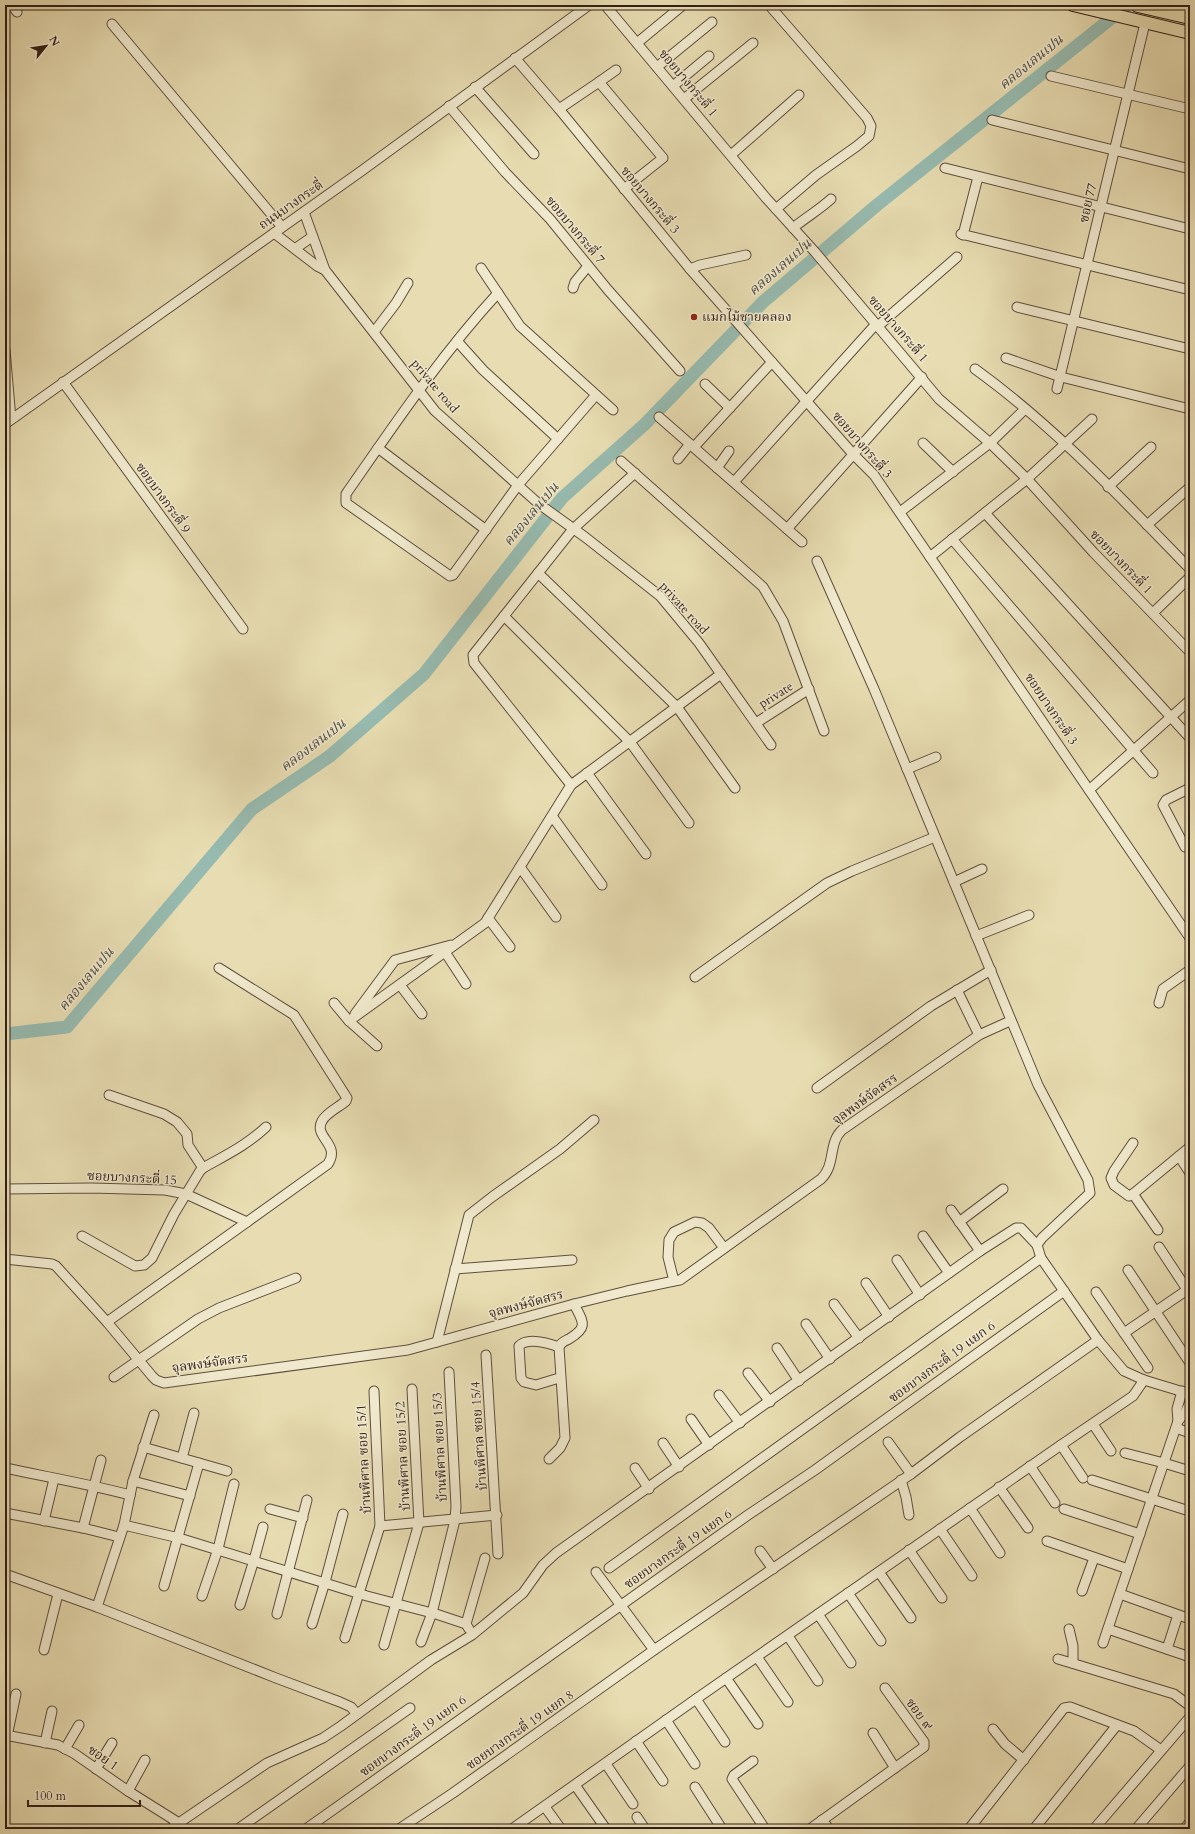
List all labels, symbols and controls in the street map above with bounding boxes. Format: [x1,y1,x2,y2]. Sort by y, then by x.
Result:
north arrow [26,26,66,66]
water label: คลองเลนเปน [995,30,1068,94]
text: N [45,33,63,50]
street label: ซอยบางกระดี่ 1 [654,45,722,121]
street label: ซอยบางกระดี่ 3 [616,162,684,238]
street label: ถนนบางกระดี่ [255,175,327,234]
street label: ซอย 77 [1075,181,1101,225]
street label: ซอยบางกระดี่ 7 [541,192,610,268]
water label: คลองเลนเปน [744,234,816,300]
street label: ซอยบางกระดี่ 1 [864,291,933,366]
place label: แมกไม้ชายคลอง [702,308,792,326]
marker: แมกไม้ชายคลอง [689,312,699,322]
street label: private road [407,355,463,417]
street label: ซอยบางกระดี่ 3 [828,407,897,482]
street label: ซอยบางกระดี่ 9 [131,458,196,537]
water label: คลองเลนเปน [499,478,564,550]
street label: ซอยบางกระดี่ 1 [1086,525,1157,598]
street label: private road [655,578,713,638]
street label: ซอยบางกระดี่ 3 [1020,669,1083,749]
street label: private [755,677,797,713]
water label: คลองเลนเปน [276,714,350,776]
water label: คลองเลนเปน [54,943,119,1015]
street label: จุลพงษ์จัดสรร [829,1069,901,1129]
street label: ซอยบางกระดี่ 15 [87,1166,177,1189]
street label: จุลพงษ์จัดสรร [487,1285,565,1323]
street label: ซอยบางกระดี่ 19 แยก 6 [884,1316,999,1407]
street label: จุลพงษ์จัดสรร [171,1349,249,1377]
street label: บ้านพิศาล ซอย 15/4 [466,1380,492,1491]
street label: บ้านพิศาล ซอย 15/3 [428,1392,452,1502]
street label: บ้านพิศาล ซอย 15/2 [391,1401,415,1511]
street label: บ้านพิศาล ซอย 15/1 [352,1404,376,1514]
street label: ซอยบางกระดี่ 19 แยก 6 [620,1504,736,1593]
street label: ซอยบางกระดี่ 19 แยก 8 [462,1685,577,1774]
street label: ซอยบางกระดี่ 19 แยก 6 [355,1690,470,1781]
street label: ซอย ๙ [901,1695,937,1734]
street label: ซอย 1 [84,1741,122,1775]
scale bar [28,1782,140,1808]
text: 100 m [34,1788,67,1804]

